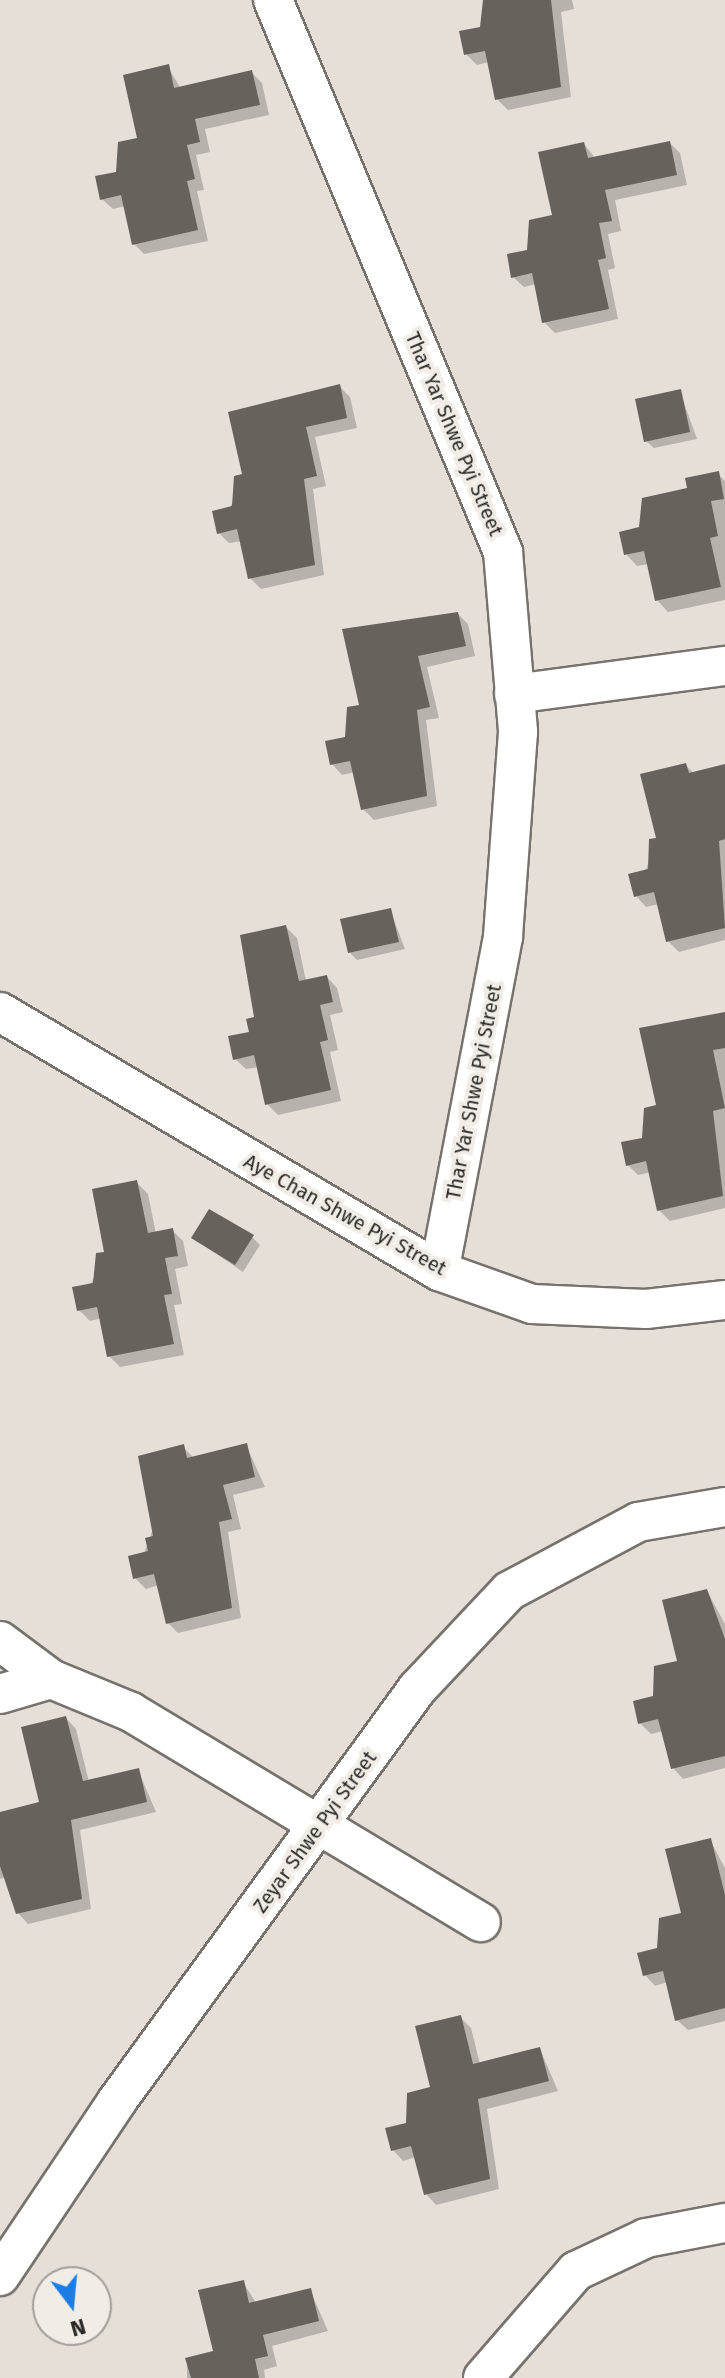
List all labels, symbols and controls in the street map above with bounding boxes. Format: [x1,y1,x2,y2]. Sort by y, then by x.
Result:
street label: Thar Yar Shwe Pyi Street [400,329,508,539]
street label: Thar Yar Shwe Pyi Street [441,982,507,1202]
street label: Aye Chan Shwe Pyi Street [240,1149,450,1281]
street label: Zeyar Shwe Pyi Street [248,1746,382,1918]
north arrow [32,2266,112,2346]
text: N [67,2313,89,2343]

